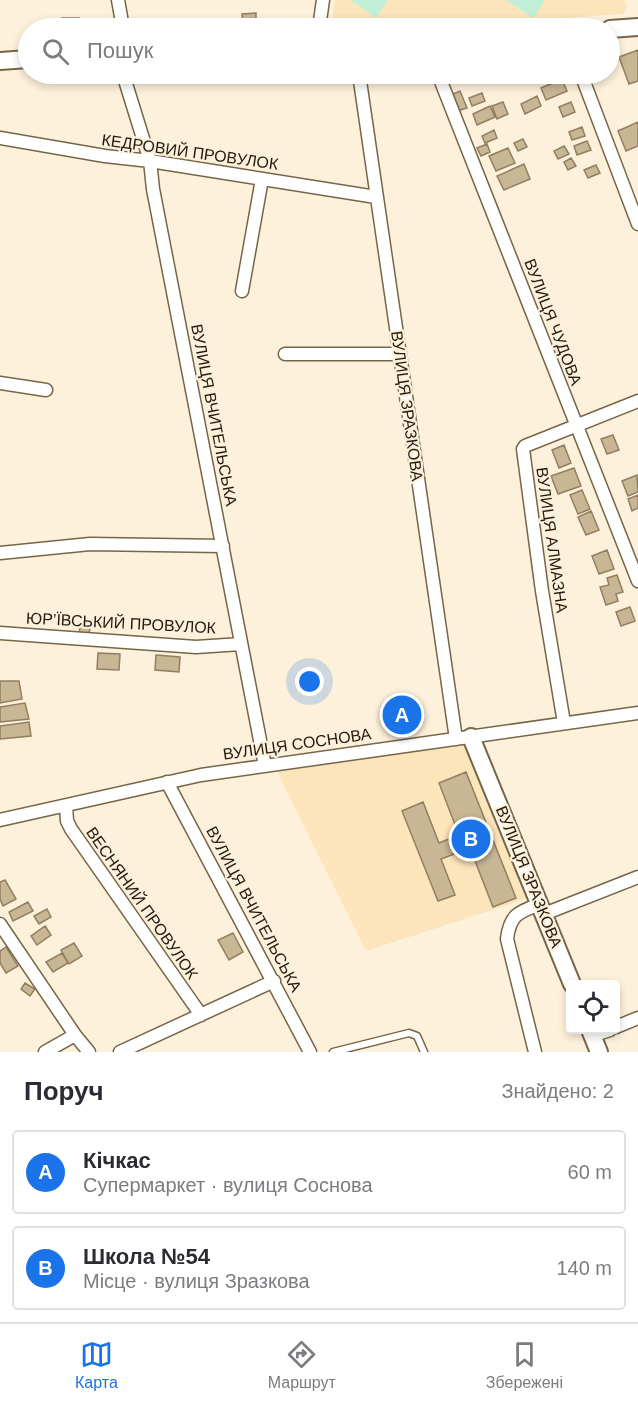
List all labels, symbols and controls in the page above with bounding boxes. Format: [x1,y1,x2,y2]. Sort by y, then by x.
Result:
search box [18,18,620,84]
icon: search [39,35,72,68]
text: Пошук [87,38,153,63]
street label: КЕДРОВИЙ ПРОВУЛОК [101,130,280,173]
street label: ВУЛИЦЯ ЧУДОВА [521,256,585,388]
street label: ВУЛИЦЯ ВЧИТЕЛЬСЬКА [188,323,240,508]
street label: ВУЛИЦЯ ЗРАЗКОВА [388,330,426,482]
street label: ВУЛИЦЯ АЛМАЗНА [533,466,571,614]
street label: ЮР’ЇВСЬКИЙ ПРОВУЛОК [26,609,217,636]
your location [295,667,324,696]
pin: A [382,692,422,738]
street label: ВУЛИЦЯ СОСНОВА [222,725,373,763]
street label: ВУЛИЦЯ ЗРАЗКОВА [493,804,565,951]
pin: B [452,816,490,862]
street label: ВЕСНЯНИЙ ПРОВУЛОК [83,823,202,983]
street label: ВУЛИЦЯ ВЧИТЕЛЬСЬКА [203,823,305,995]
map controls [566,980,620,1034]
button: locate [566,980,620,1034]
text: Поруч [24,1076,104,1106]
text: Знайдено: 2 [501,1080,614,1102]
text: Кічкас [83,1148,151,1173]
text: A [38,1161,53,1183]
text: 60 m [568,1161,612,1183]
text: Супермаркет · вулиця Соснова [83,1174,373,1196]
text: Школа №54 [83,1244,210,1269]
text: B [38,1257,53,1279]
text: 140 m [556,1257,612,1279]
text: Місце · вулиця Зразкова [83,1270,310,1292]
tab: Карта [75,1338,118,1392]
tab: Маршрут [268,1338,336,1392]
tab: Збережені [486,1338,563,1392]

